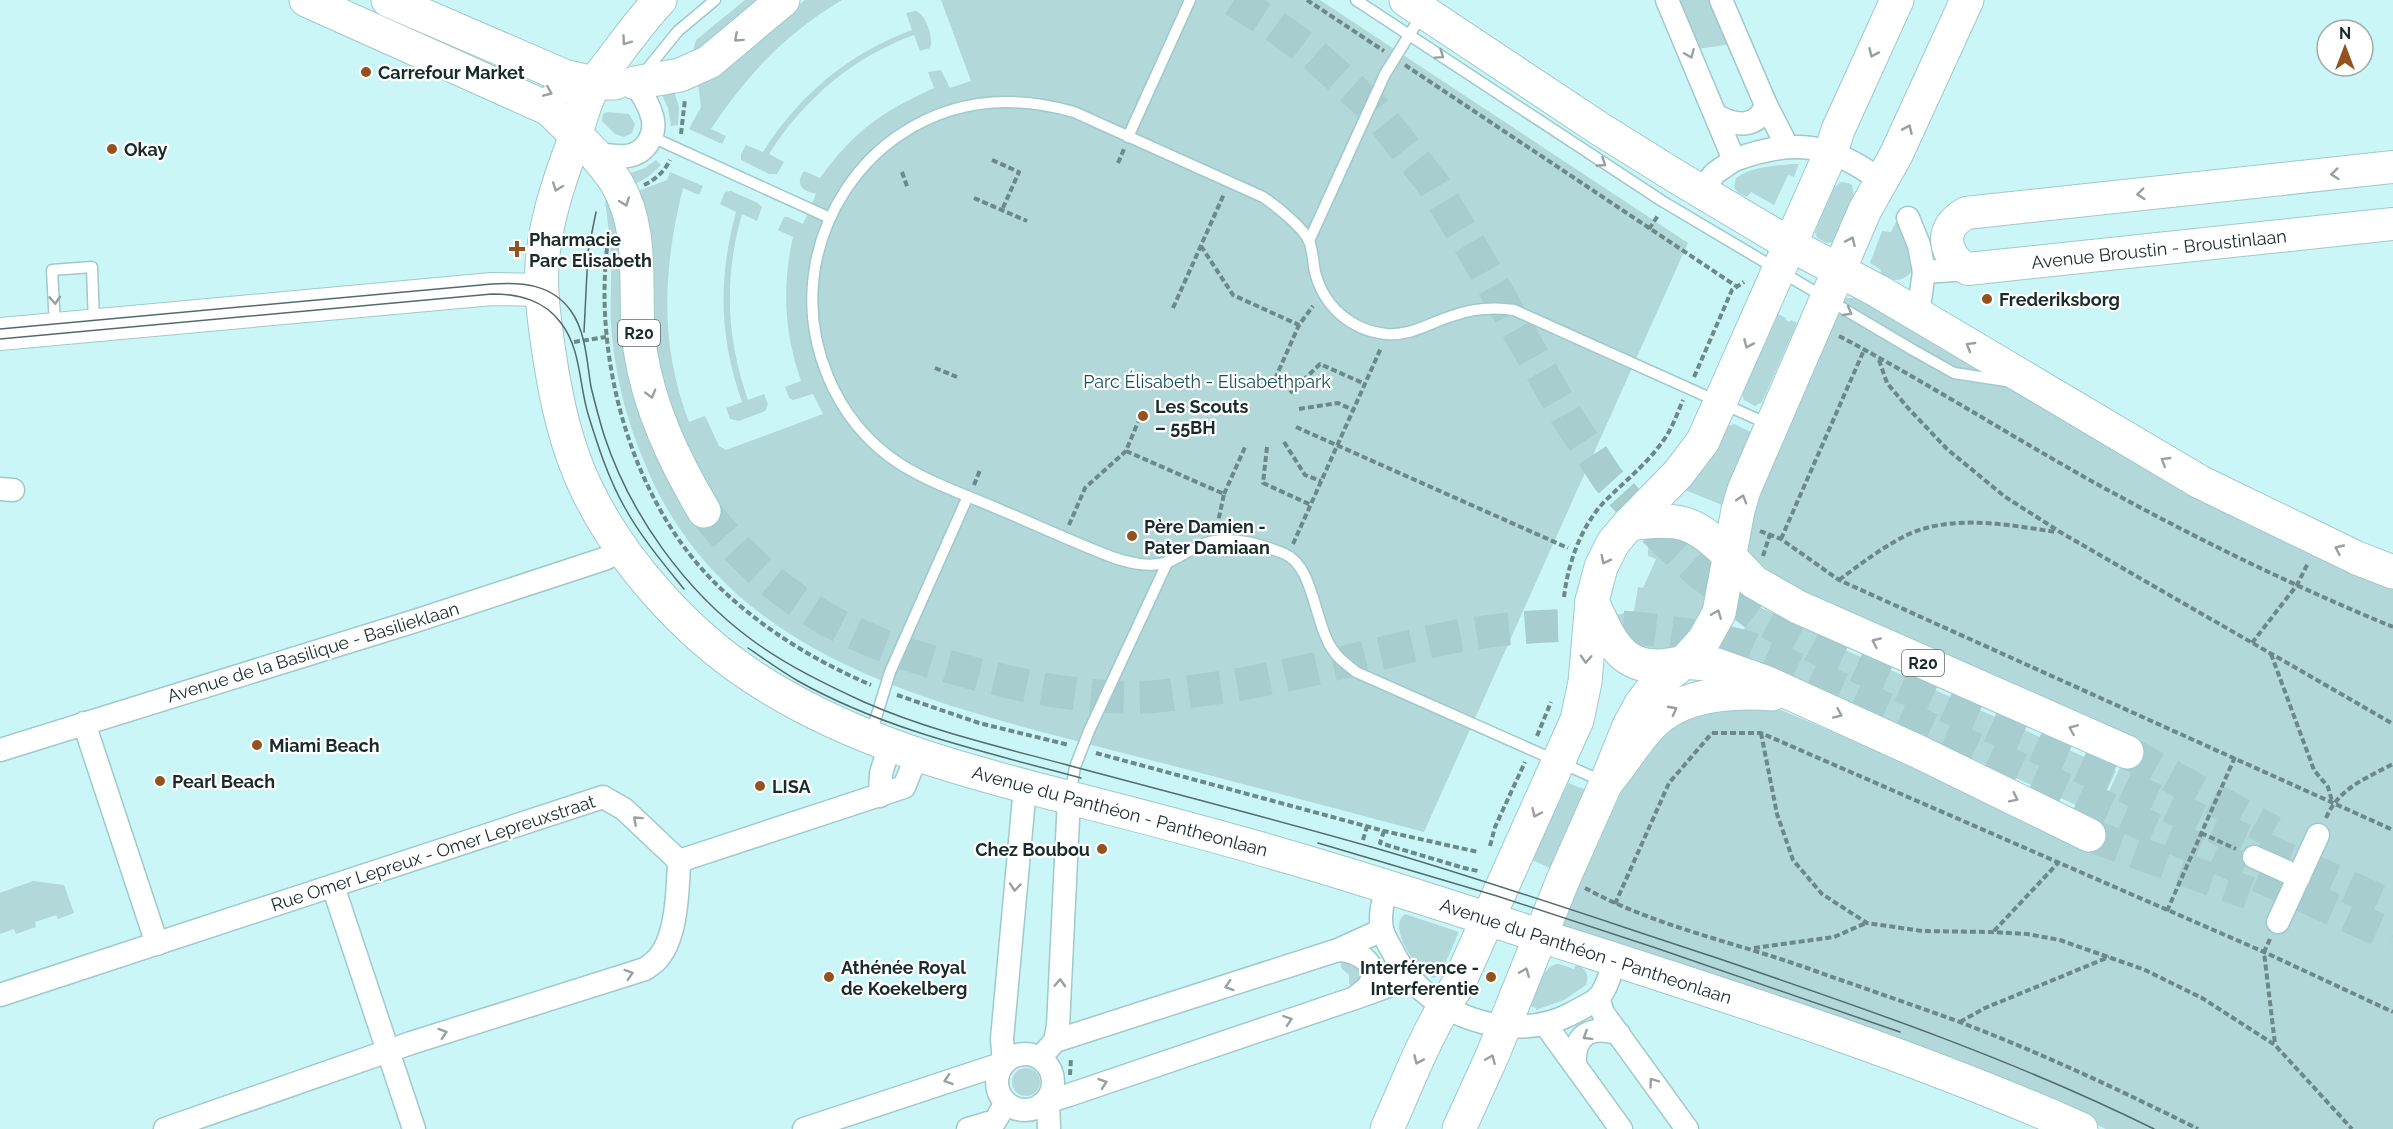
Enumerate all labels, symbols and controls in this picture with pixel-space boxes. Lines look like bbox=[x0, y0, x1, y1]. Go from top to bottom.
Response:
north arrow bbox=[2315, 18, 2375, 78]
text: N bbox=[2339, 24, 2351, 43]
one-way arrow bbox=[735, 31, 745, 42]
one-way arrow bbox=[622, 34, 633, 45]
one-way arrow bbox=[1683, 47, 1695, 58]
one-way arrow bbox=[1868, 47, 1880, 58]
one-way arrow bbox=[1433, 48, 1444, 59]
place label: Carrefour Market bbox=[378, 62, 525, 83]
marker: Carrefour Market bbox=[359, 65, 373, 79]
one-way arrow bbox=[542, 84, 553, 96]
one-way arrow bbox=[1900, 125, 1912, 136]
place label: Okay bbox=[124, 139, 168, 160]
marker: Okay bbox=[105, 142, 119, 156]
one-way arrow bbox=[1596, 156, 1606, 168]
one-way arrow bbox=[2330, 167, 2339, 179]
one-way arrow bbox=[551, 181, 564, 192]
one-way arrow bbox=[2136, 187, 2145, 200]
one-way arrow bbox=[618, 196, 630, 207]
street label: Avenue Broustin - Broustinlaan bbox=[2030, 225, 2288, 273]
place label: Pharmacie Parc Elisabeth bbox=[529, 229, 652, 271]
one-way arrow bbox=[1844, 237, 1856, 248]
marker: Pharmacie Parc Elisabeth bbox=[510, 242, 524, 256]
place label: Frederiksborg bbox=[1999, 289, 2120, 310]
marker: Frederiksborg bbox=[1980, 292, 1994, 306]
one-way arrow bbox=[48, 295, 61, 304]
one-way arrow bbox=[1842, 304, 1852, 316]
road number: R20 bbox=[618, 320, 660, 346]
one-way arrow bbox=[1743, 338, 1755, 349]
one-way arrow bbox=[1966, 342, 1976, 353]
park label: Parc Élisabeth - Elisabethpark bbox=[1083, 370, 1331, 392]
one-way arrow bbox=[644, 388, 656, 399]
place label: Les Scouts – 55BH bbox=[1155, 396, 1248, 438]
marker: Les Scouts – 55BH bbox=[1136, 409, 1150, 423]
one-way arrow bbox=[2161, 457, 2172, 469]
one-way arrow bbox=[1734, 494, 1747, 505]
place label: Père Damien - Pater Damiaan bbox=[1144, 516, 1270, 558]
marker: Père Damien - Pater Damiaan bbox=[1125, 529, 1139, 543]
one-way arrow bbox=[2335, 545, 2346, 557]
one-way arrow bbox=[1600, 554, 1612, 565]
street label: Avenue de la Basilique - Basilieklaan bbox=[165, 597, 461, 707]
one-way arrow bbox=[1710, 610, 1722, 621]
one-way arrow bbox=[1871, 637, 1882, 649]
road number: R20 bbox=[1902, 650, 1944, 676]
one-way arrow bbox=[1580, 655, 1593, 664]
one-way arrow bbox=[1667, 705, 1678, 717]
one-way arrow bbox=[1831, 707, 1842, 719]
one-way arrow bbox=[2069, 724, 2080, 736]
place label: Miami Beach bbox=[269, 735, 380, 756]
marker: Miami Beach bbox=[250, 738, 264, 752]
street label: Avenue du Panthéon - Pantheonlaan bbox=[970, 761, 1270, 861]
place label: Pearl Beach bbox=[172, 771, 275, 792]
marker: Pearl Beach bbox=[153, 774, 167, 788]
place label: LISA bbox=[772, 776, 811, 797]
marker: LISA bbox=[753, 779, 767, 793]
street label: Rue Omer Lepreux - Omer Lepreuxstraat bbox=[268, 791, 598, 915]
one-way arrow bbox=[2007, 791, 2018, 803]
one-way arrow bbox=[1532, 806, 1544, 817]
one-way arrow bbox=[633, 816, 644, 827]
place label: Chez Boubou bbox=[975, 839, 1090, 860]
marker: Chez Boubou bbox=[1095, 842, 1109, 856]
one-way arrow bbox=[1009, 882, 1022, 891]
street label: Avenue du Panthéon - Pantheonlaan bbox=[1438, 894, 1734, 1008]
place label: Athénée Royal de Koekelberg bbox=[841, 957, 967, 999]
place label: Interférence - Interferentie bbox=[1360, 957, 1479, 999]
one-way arrow bbox=[1518, 967, 1531, 978]
one-way arrow bbox=[623, 969, 634, 981]
marker: Athénée Royal de Koekelberg bbox=[822, 970, 836, 984]
marker: Interférence - Interferentie bbox=[1484, 970, 1498, 984]
one-way arrow bbox=[1054, 979, 1067, 988]
one-way arrow bbox=[1224, 979, 1235, 991]
one-way arrow bbox=[1282, 1015, 1293, 1028]
one-way arrow bbox=[437, 1028, 448, 1040]
one-way arrow bbox=[1582, 1028, 1593, 1039]
one-way arrow bbox=[1414, 1053, 1426, 1064]
one-way arrow bbox=[1484, 1054, 1496, 1065]
one-way arrow bbox=[943, 1073, 954, 1085]
one-way arrow bbox=[1649, 1077, 1660, 1088]
one-way arrow bbox=[1098, 1078, 1108, 1091]

